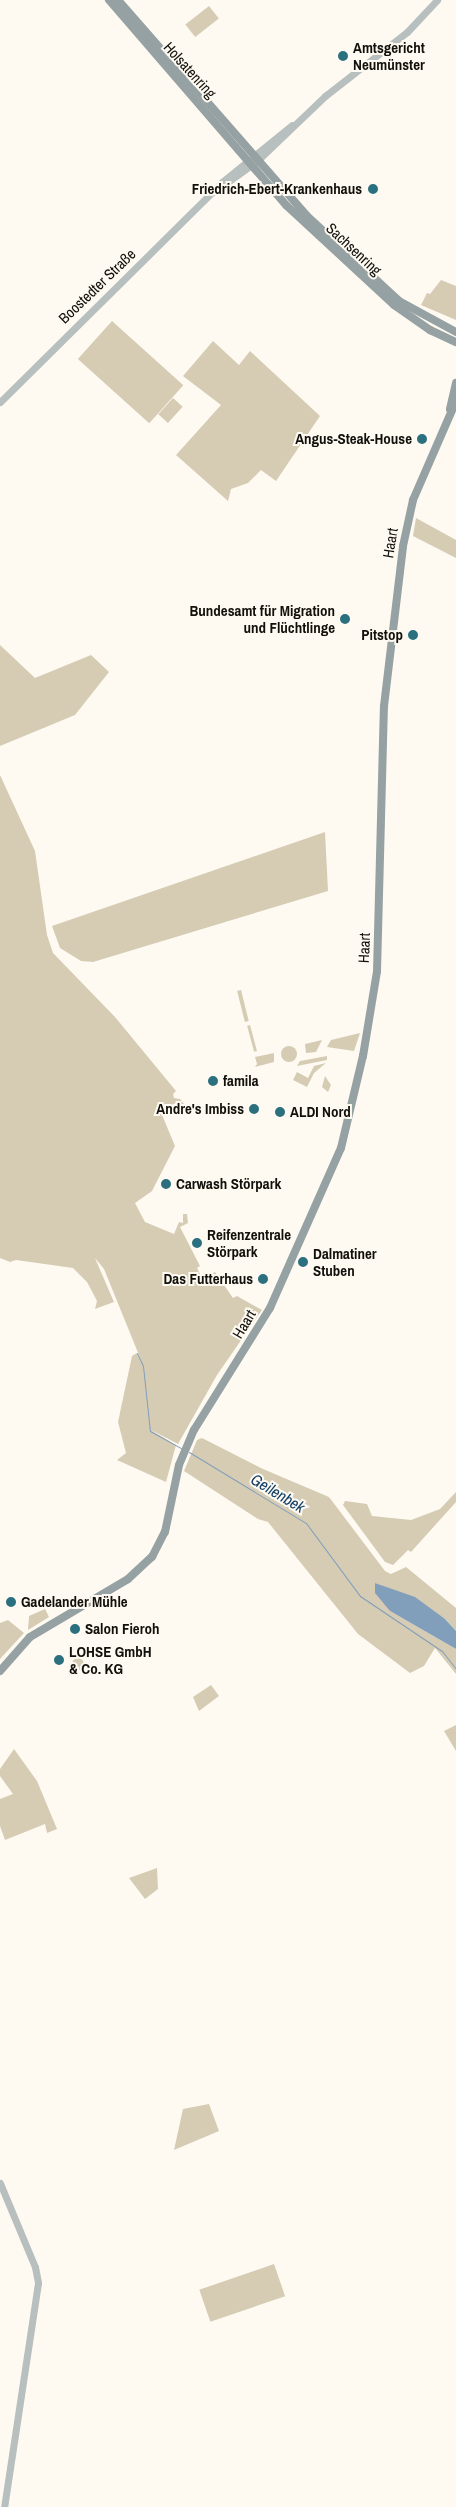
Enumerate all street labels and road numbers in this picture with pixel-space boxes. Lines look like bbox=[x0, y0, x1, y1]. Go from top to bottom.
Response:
street label: Holsatenring bbox=[160, 38, 220, 102]
street label: Sachsenring bbox=[323, 219, 385, 279]
street label: Boostedter Straße bbox=[55, 245, 139, 327]
street label: Haart bbox=[379, 527, 401, 559]
street label: Haart bbox=[354, 933, 374, 963]
street label: Haart bbox=[229, 1306, 259, 1342]

